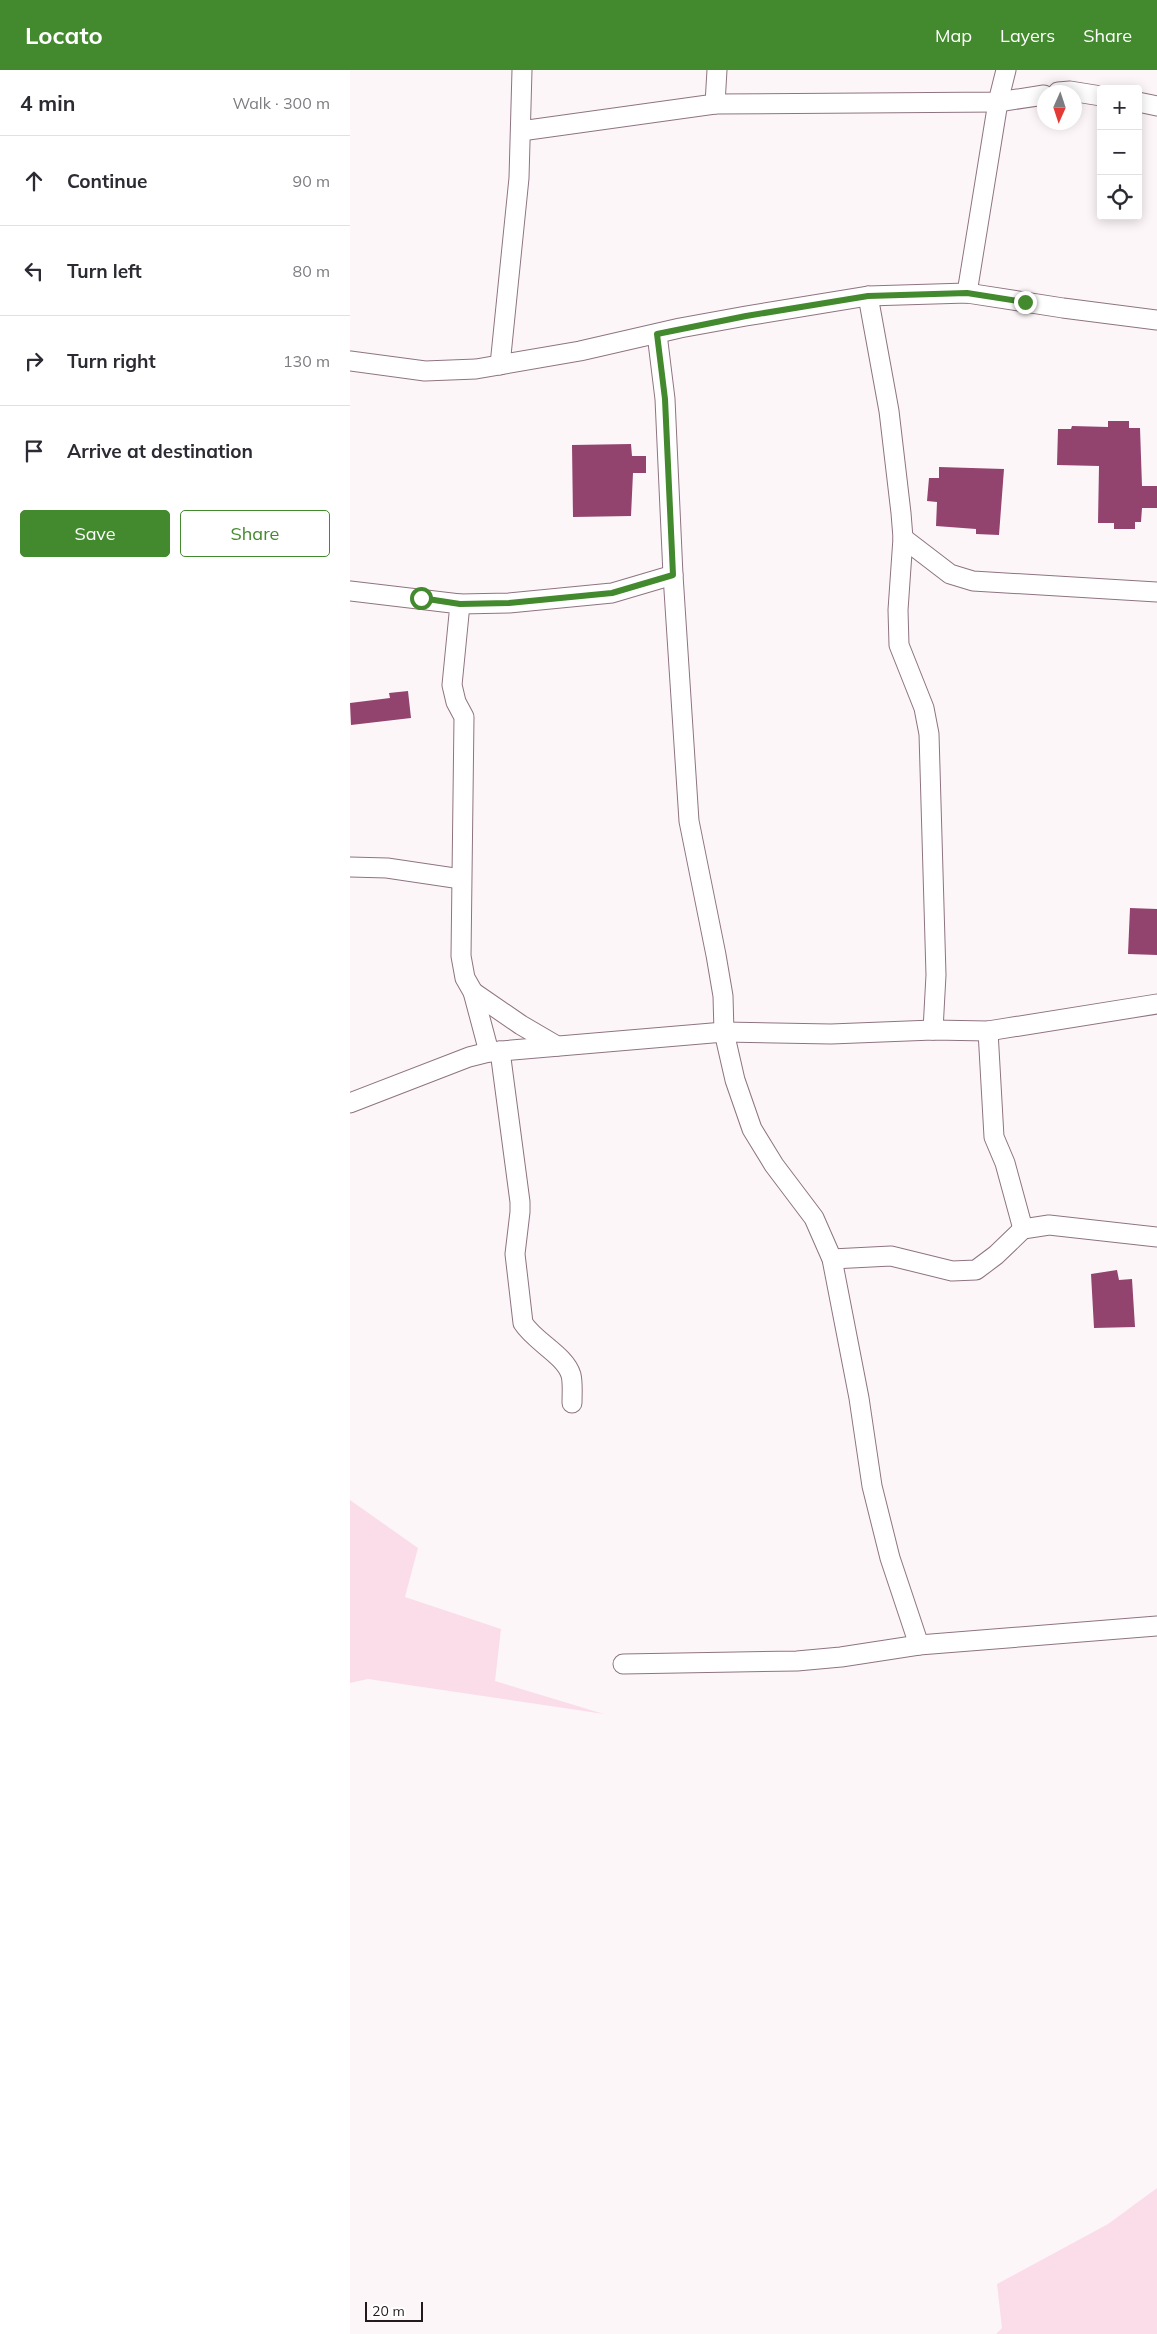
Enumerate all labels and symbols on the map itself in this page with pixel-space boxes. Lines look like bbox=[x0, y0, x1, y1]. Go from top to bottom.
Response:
north arrow bbox=[1037, 85, 1082, 130]
route end bbox=[1014, 291, 1037, 314]
route start bbox=[410, 587, 433, 610]
scale bar bbox=[365, 2299, 422, 2322]

